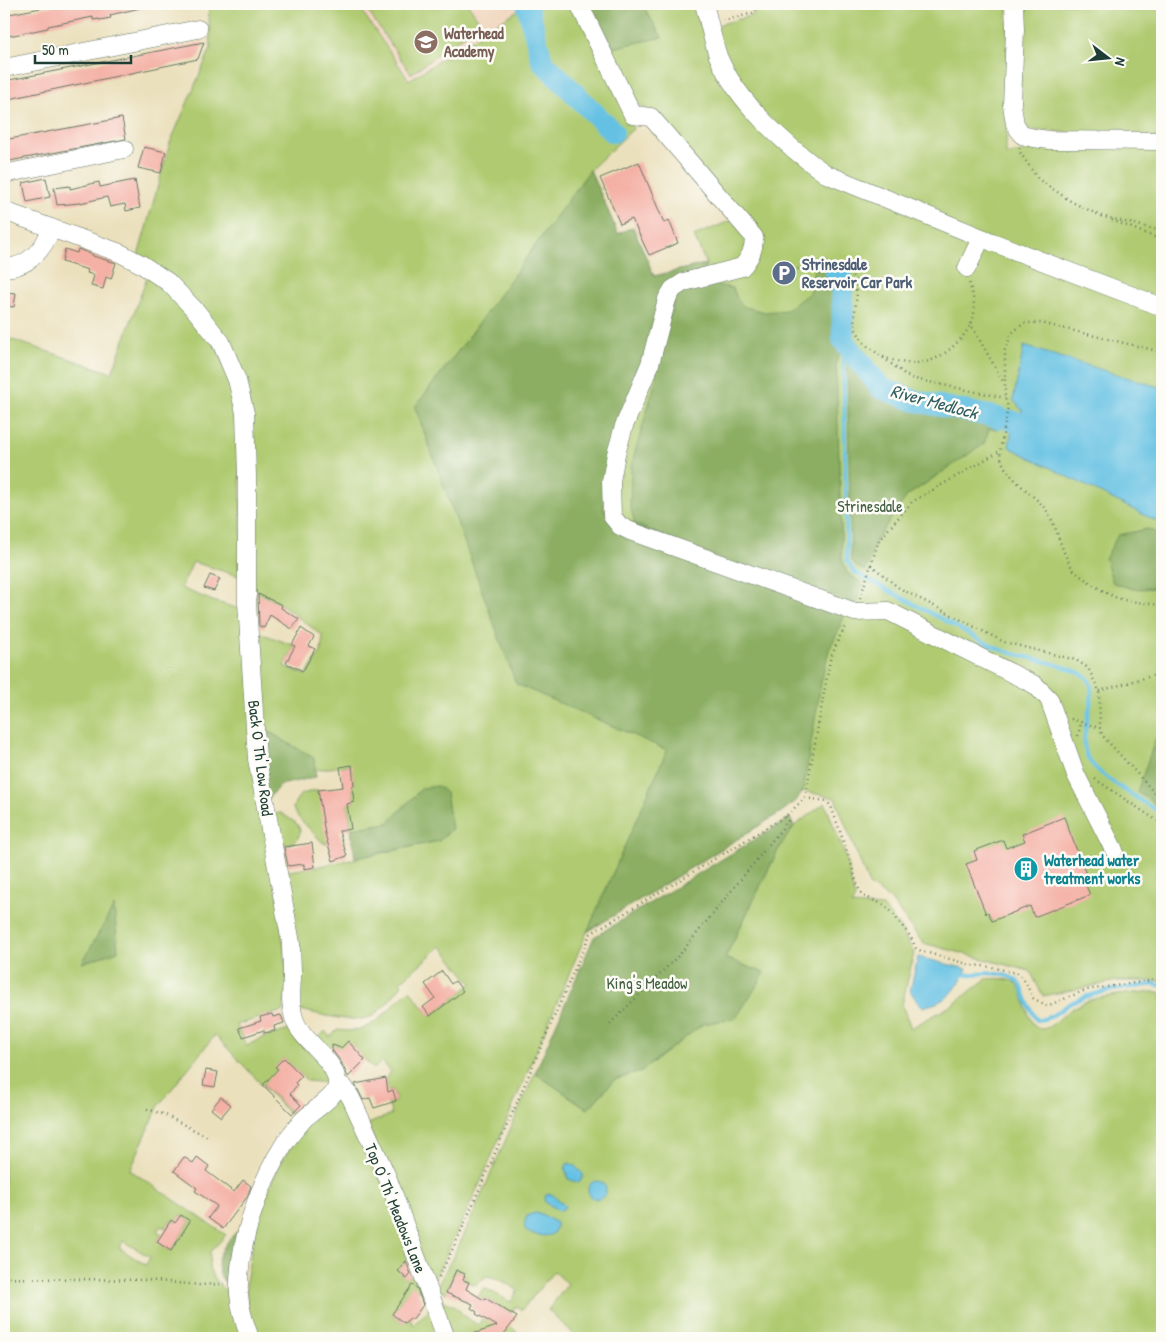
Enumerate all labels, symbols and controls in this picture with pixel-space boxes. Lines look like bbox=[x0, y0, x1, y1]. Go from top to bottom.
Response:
place label: Waterhead Academy bbox=[444, 22, 505, 63]
school or university icon: Waterhead Academy bbox=[413, 29, 439, 55]
scale bar bbox=[35, 32, 131, 64]
north arrow bbox=[1084, 32, 1134, 82]
text: 50 m bbox=[42, 39, 69, 60]
text: N bbox=[1111, 56, 1131, 68]
place label: Strinesdale Reservoir Car Park bbox=[802, 253, 913, 293]
parking icon: Strinesdale Reservoir Car Park bbox=[771, 260, 797, 286]
water label: River Medlock bbox=[888, 378, 982, 426]
park label: Strinesdale bbox=[837, 495, 903, 517]
street label: Back O' Th' Low Road bbox=[243, 699, 279, 817]
place label: Waterhead water treatment works bbox=[1043, 849, 1141, 889]
building icon: Waterhead water treatment works bbox=[1013, 856, 1039, 882]
park label: King's Meadow bbox=[606, 972, 688, 994]
street label: Top O' Th' Meadows Lane bbox=[360, 1140, 432, 1277]

